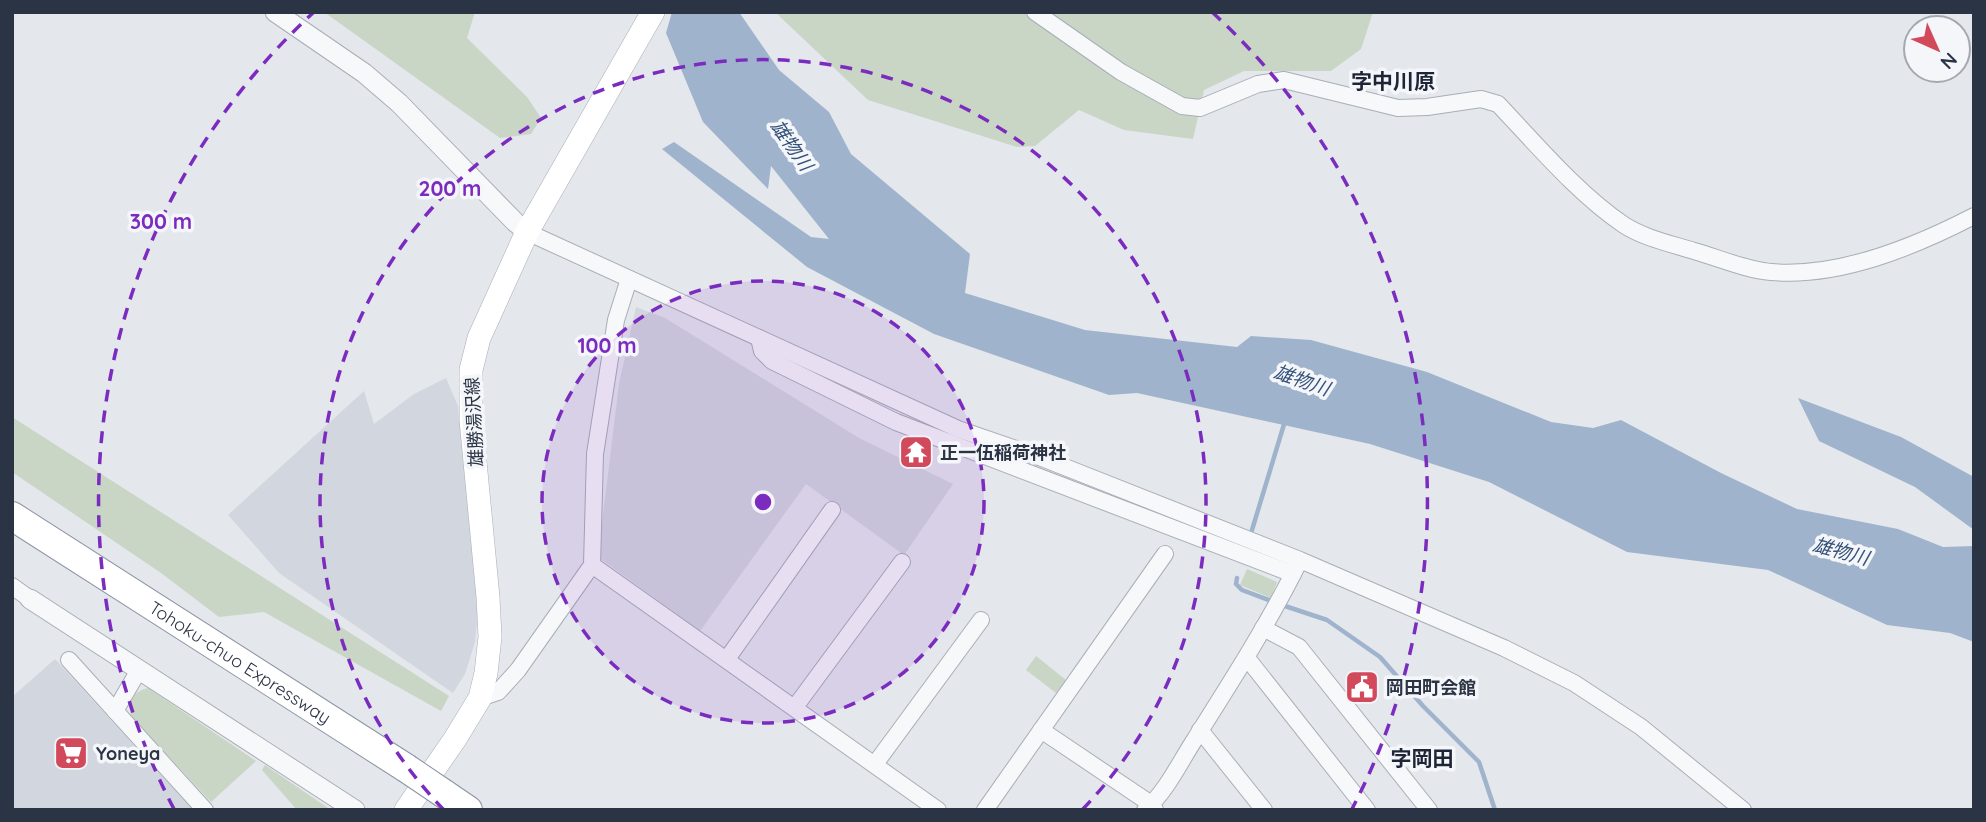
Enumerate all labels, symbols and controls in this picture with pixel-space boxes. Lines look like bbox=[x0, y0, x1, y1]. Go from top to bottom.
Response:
north arrow bbox=[1902, 14, 1972, 84]
text: N bbox=[1936, 48, 1962, 74]
district label: 字中川原 bbox=[1351, 68, 1435, 94]
water label: 雄物川 bbox=[766, 115, 819, 177]
text: 200 m bbox=[419, 175, 481, 201]
text: 300 m bbox=[130, 208, 192, 234]
text: 100 m bbox=[577, 332, 637, 358]
water label: 雄物川 bbox=[1271, 359, 1335, 401]
street label: 雄勝湯沢線 bbox=[460, 376, 488, 468]
temple icon: 正一伍稲荷神社 bbox=[897, 433, 935, 471]
place label: 正一伍稲荷神社 bbox=[940, 441, 1066, 464]
centre of rings bbox=[751, 490, 775, 514]
water label: 雄物川 bbox=[1810, 532, 1874, 570]
street label: Tohoku-chuo Expressway bbox=[145, 595, 336, 729]
public building icon: 岡田町会館 bbox=[1343, 668, 1381, 706]
place label: 岡田町会館 bbox=[1386, 676, 1476, 699]
supermarket icon: Yoneya bbox=[52, 734, 90, 772]
place label: Yoneya bbox=[96, 742, 160, 765]
district label: 字岡田 bbox=[1391, 745, 1454, 771]

